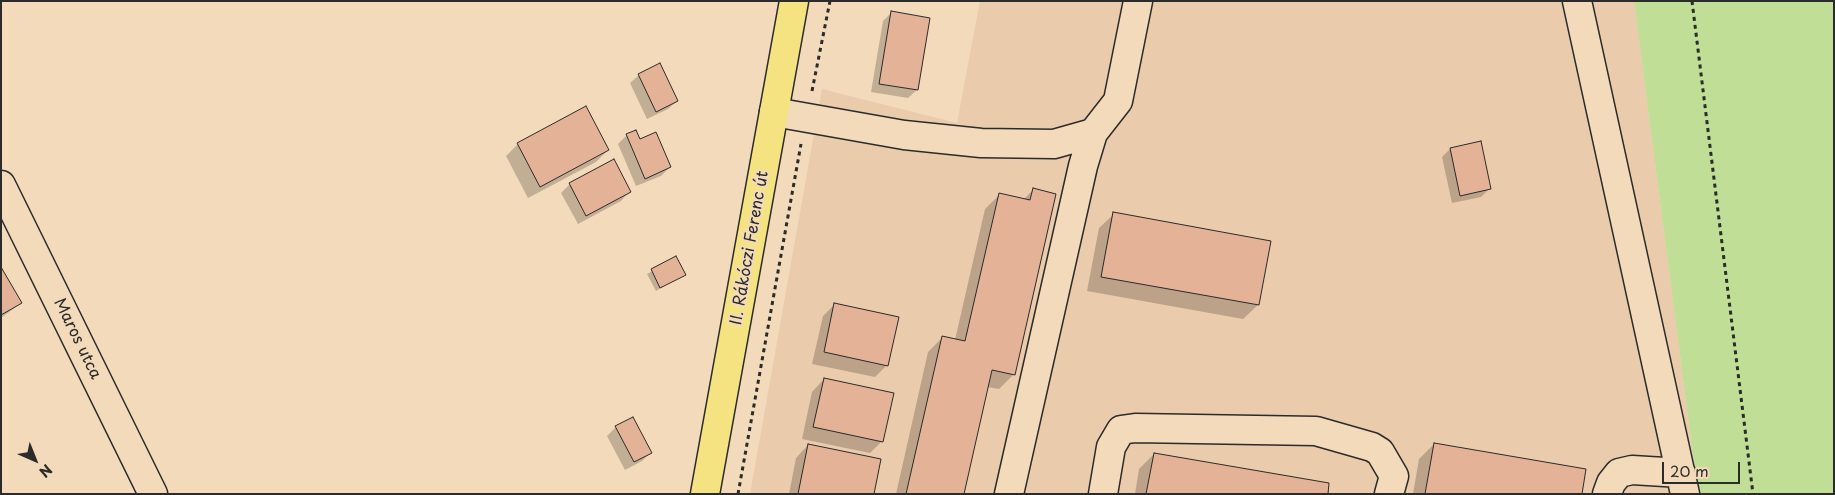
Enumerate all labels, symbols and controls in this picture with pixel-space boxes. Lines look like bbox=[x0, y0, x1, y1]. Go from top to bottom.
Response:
street label: II. Rákóczi Ferenc út bbox=[727, 169, 773, 327]
street label: Maros utca bbox=[49, 295, 105, 383]
north arrow bbox=[10, 435, 60, 485]
scale bar bbox=[1665, 452, 1742, 484]
text: 20 m bbox=[1670, 459, 1709, 482]
text: N bbox=[34, 460, 57, 483]

